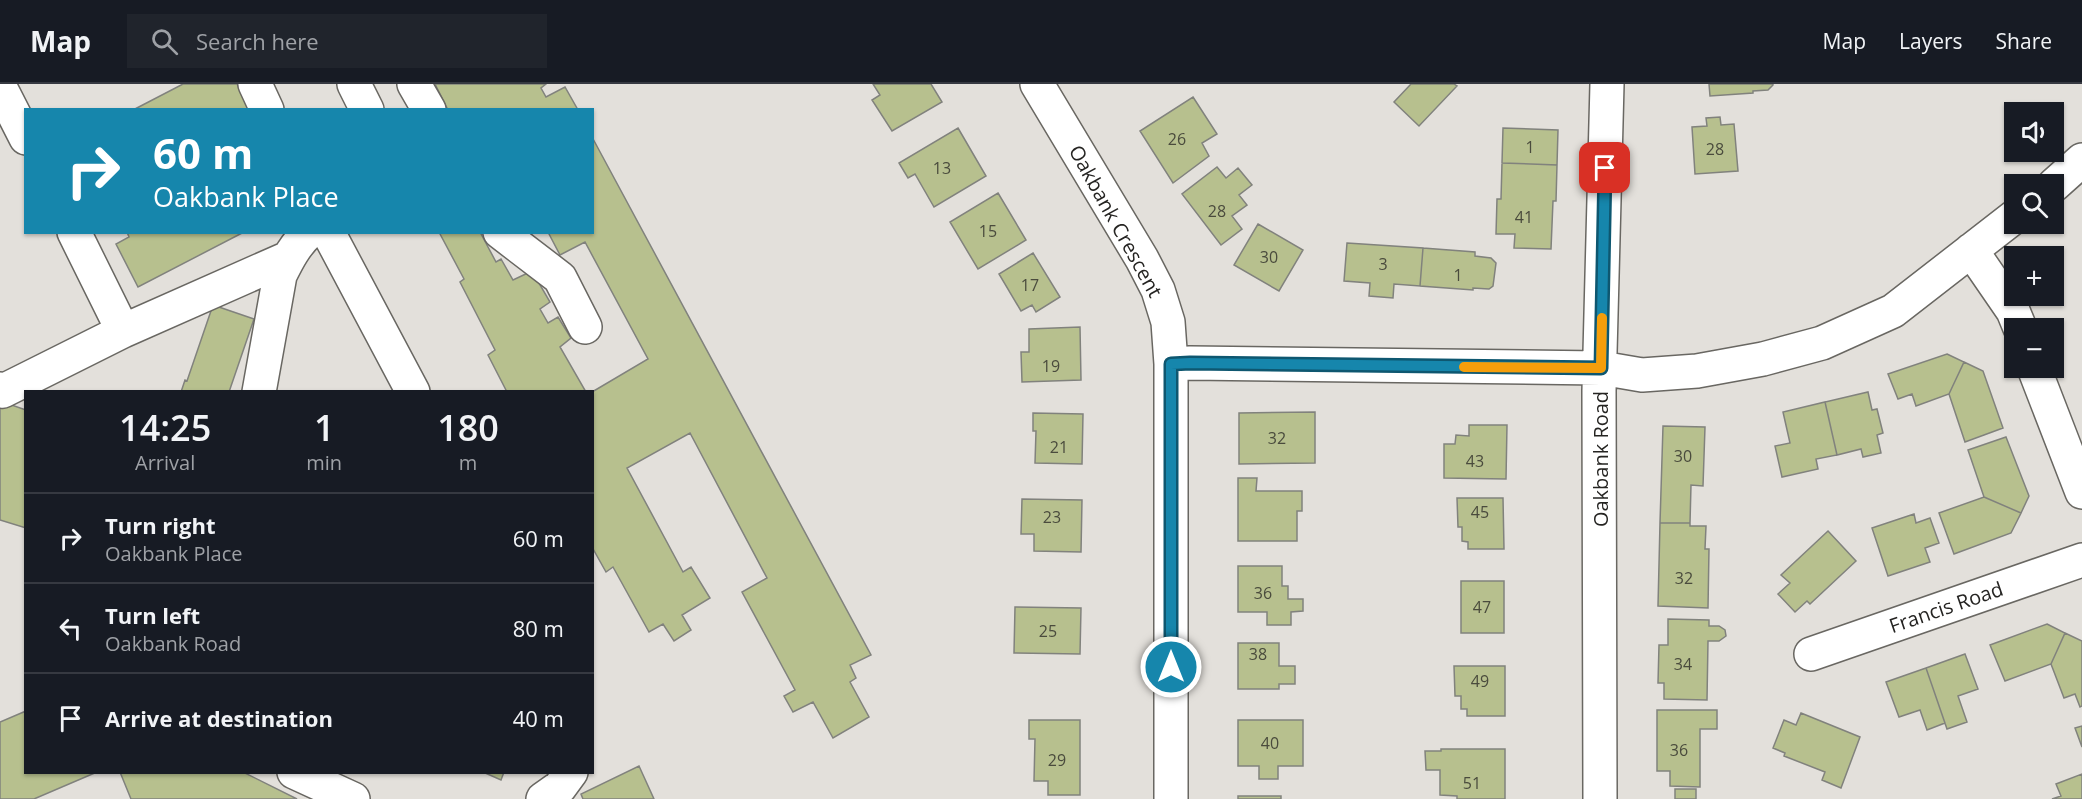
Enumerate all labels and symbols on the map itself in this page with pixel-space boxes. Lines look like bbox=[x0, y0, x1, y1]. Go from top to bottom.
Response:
house number: 26 bbox=[1168, 128, 1186, 150]
house number: 1 bbox=[1525, 136, 1535, 158]
house number: 28 bbox=[1706, 138, 1724, 160]
street label: Oakbank Crescent bbox=[1063, 140, 1169, 302]
pin bbox=[1579, 142, 1630, 193]
house number: 13 bbox=[933, 157, 951, 179]
house number: 28 bbox=[1208, 200, 1226, 222]
house number: 41 bbox=[1515, 206, 1533, 228]
house number: 15 bbox=[979, 220, 997, 242]
house number: 30 bbox=[1260, 246, 1278, 268]
house number: 3 bbox=[1378, 253, 1388, 275]
house number: 1 bbox=[1453, 264, 1463, 286]
house number: 17 bbox=[1021, 274, 1039, 296]
house number: 19 bbox=[1042, 355, 1060, 377]
street label: Oakbank Road bbox=[1587, 391, 1614, 527]
house number: 32 bbox=[1268, 427, 1286, 449]
house number: 21 bbox=[1050, 436, 1068, 458]
house number: 30 bbox=[1674, 445, 1692, 467]
house number: 43 bbox=[1466, 450, 1484, 472]
house number: 45 bbox=[1471, 501, 1489, 523]
house number: 23 bbox=[1043, 506, 1061, 528]
house number: 32 bbox=[1675, 567, 1693, 589]
street label: Francis Road bbox=[1885, 575, 2007, 639]
house number: 36 bbox=[1254, 582, 1272, 604]
house number: 47 bbox=[1473, 596, 1491, 618]
house number: 25 bbox=[1039, 620, 1057, 642]
position arrow bbox=[1139, 635, 1203, 699]
house number: 38 bbox=[1249, 643, 1267, 665]
house number: 34 bbox=[1674, 653, 1692, 675]
house number: 49 bbox=[1471, 670, 1489, 692]
house number: 40 bbox=[1261, 732, 1279, 754]
house number: 36 bbox=[1670, 739, 1688, 761]
house number: 29 bbox=[1048, 749, 1066, 771]
house number: 51 bbox=[1463, 772, 1481, 794]

